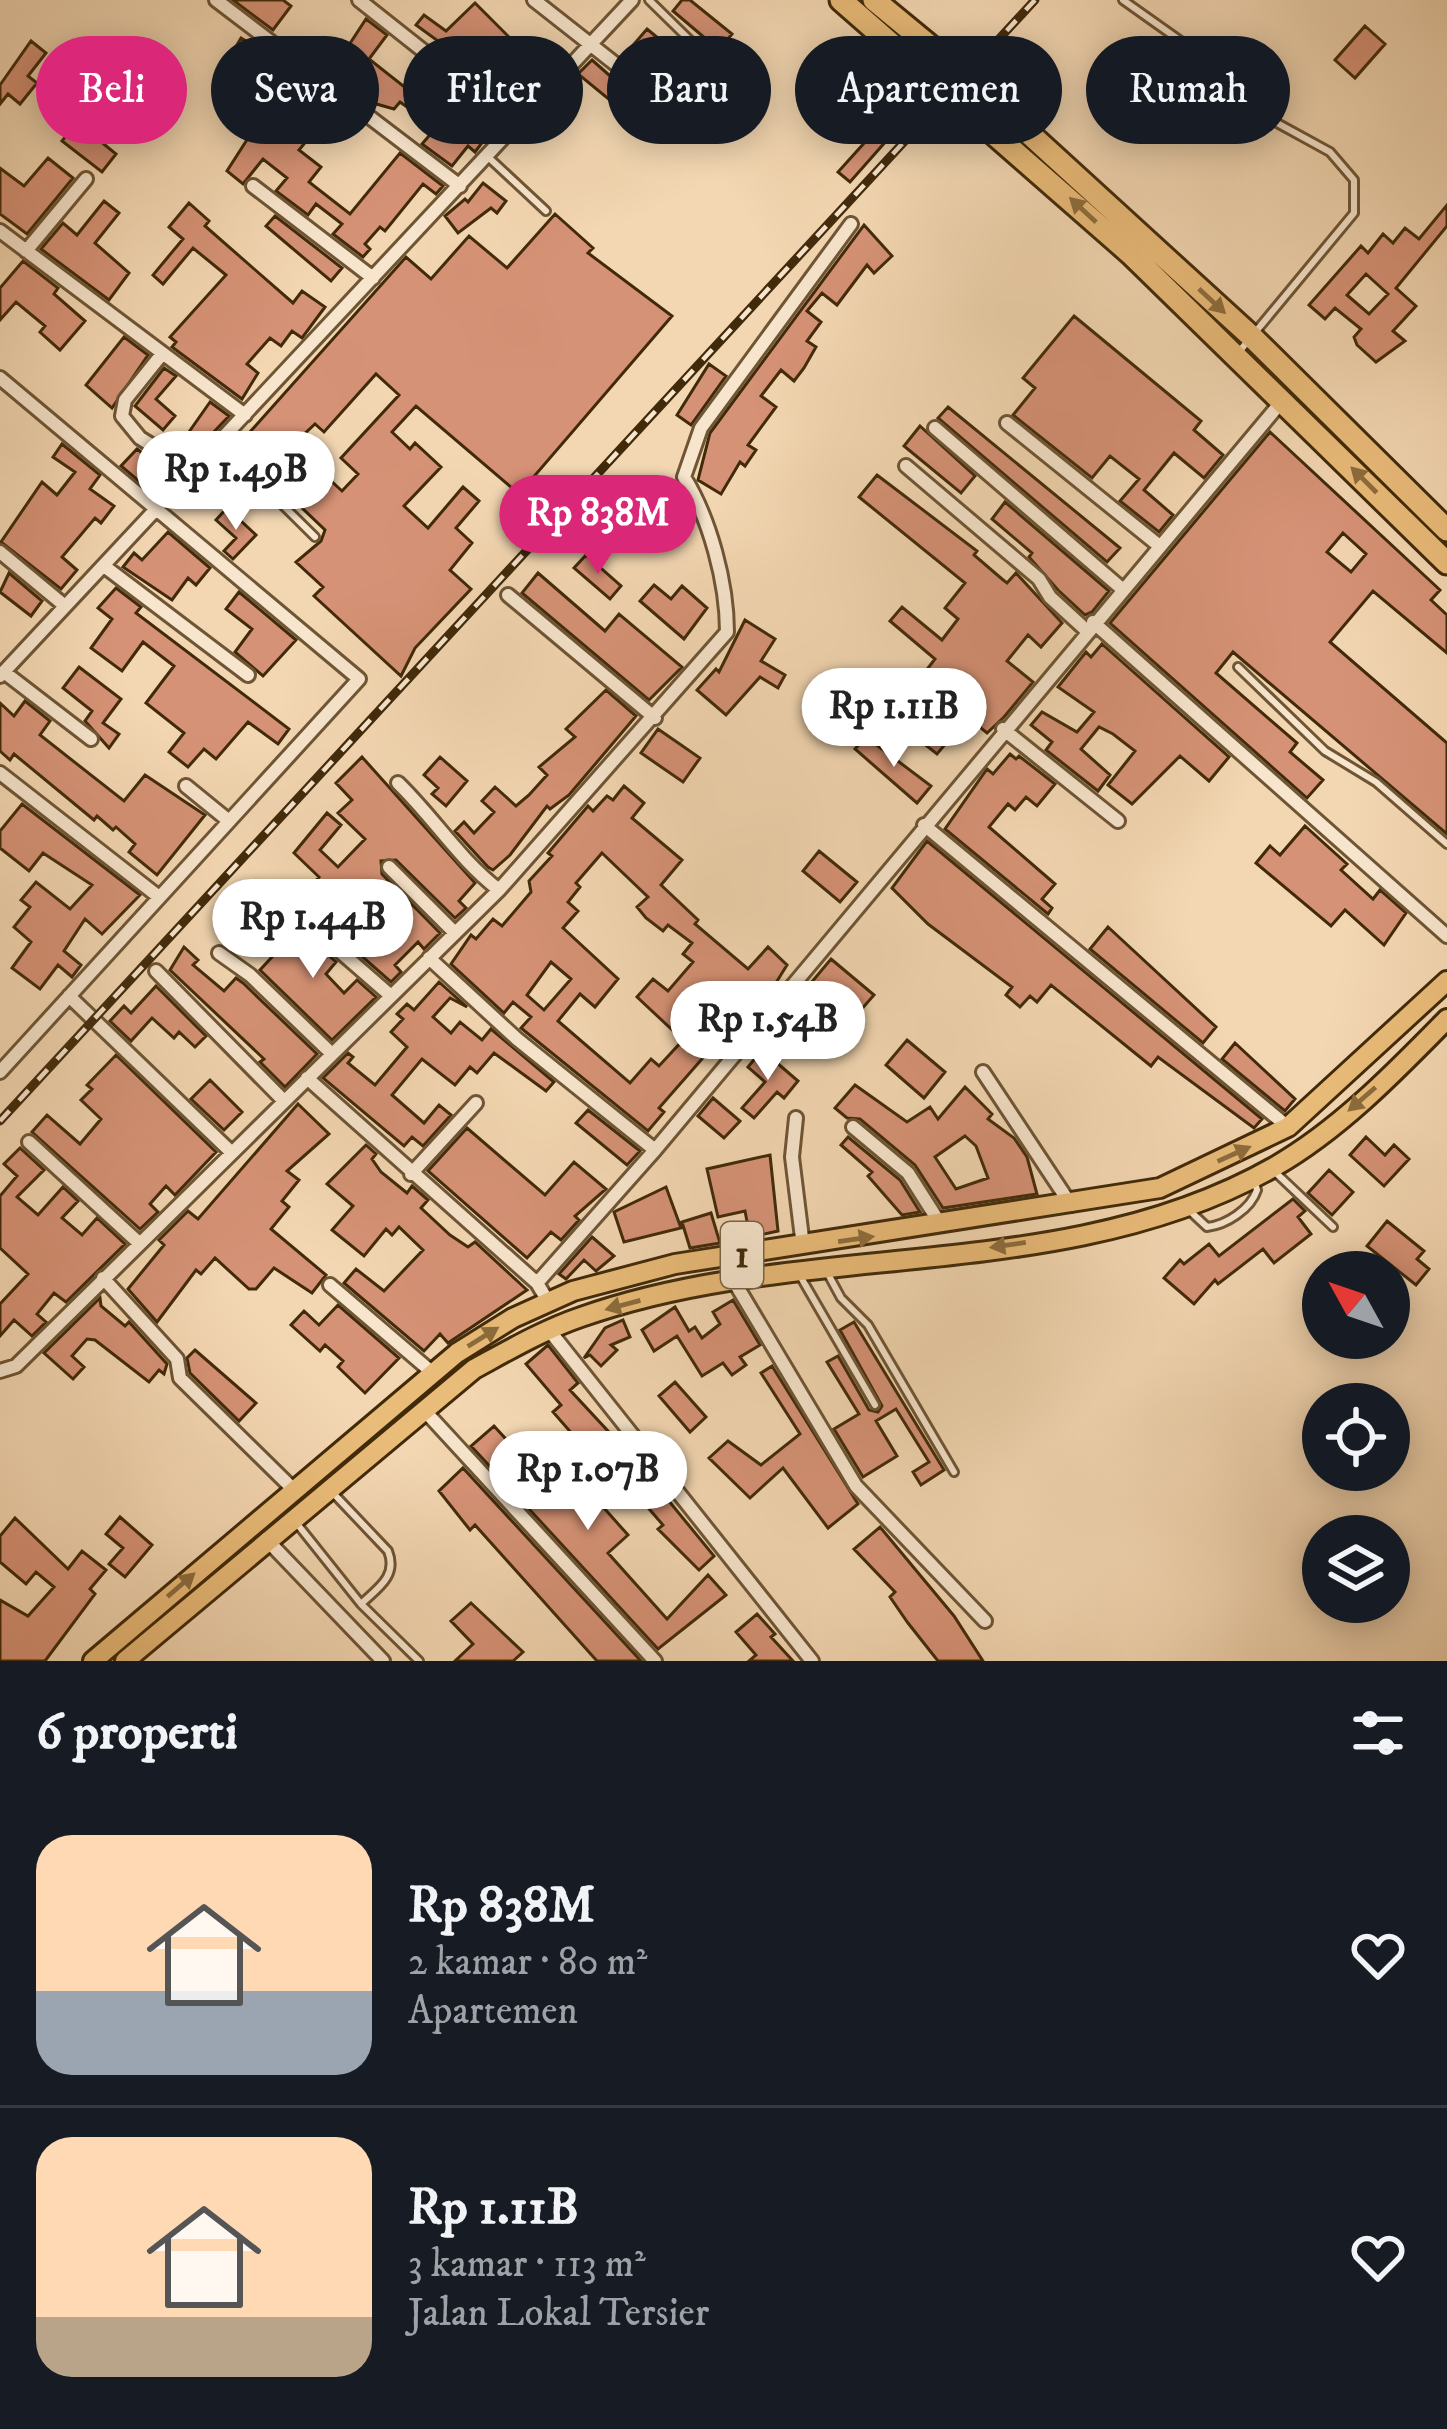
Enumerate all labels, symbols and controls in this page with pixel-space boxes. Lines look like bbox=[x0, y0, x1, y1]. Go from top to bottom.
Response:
chip: Beli bbox=[36, 36, 187, 144]
chip: Sewa bbox=[211, 36, 379, 144]
chip: Filter bbox=[403, 36, 583, 144]
chip: Baru bbox=[607, 36, 771, 144]
chip: Apartemen bbox=[795, 36, 1062, 144]
chip: Rumah bbox=[1086, 36, 1290, 144]
one-way arrow bbox=[1069, 196, 1098, 224]
one-way arrow bbox=[1198, 287, 1227, 314]
pin: Rp 1.49B bbox=[112, 431, 360, 533]
text: Rp 1.49B bbox=[164, 445, 308, 494]
one-way arrow bbox=[1350, 466, 1378, 494]
pin: Rp 838M bbox=[487, 475, 709, 577]
text: Rp 838M bbox=[526, 489, 670, 538]
pin: Rp 1.11B bbox=[770, 668, 1018, 770]
text: Rp 1.11B bbox=[829, 682, 959, 731]
pin: Rp 1.44B bbox=[189, 879, 437, 981]
text: Rp 1.44B bbox=[239, 893, 387, 942]
pin: Rp 1.54B bbox=[644, 981, 892, 1083]
text: Rp 1.54B bbox=[697, 995, 839, 1044]
one-way arrow bbox=[1347, 1085, 1377, 1112]
one-way arrow bbox=[1217, 1144, 1252, 1164]
road number: 1 bbox=[721, 1222, 763, 1288]
one-way arrow bbox=[838, 1229, 875, 1248]
one-way arrow bbox=[989, 1236, 1026, 1255]
north arrow bbox=[1302, 1251, 1410, 1359]
map controls bbox=[1302, 1251, 1410, 1623]
one-way arrow bbox=[605, 1296, 642, 1315]
one-way arrow bbox=[466, 1327, 499, 1349]
button: locate bbox=[1302, 1383, 1410, 1491]
pin: Rp 1.07B bbox=[464, 1431, 712, 1533]
text: Rp 1.07B bbox=[516, 1445, 660, 1494]
button: layers bbox=[1302, 1515, 1410, 1623]
one-way arrow bbox=[166, 1572, 196, 1598]
icon: filters bbox=[1345, 1700, 1411, 1766]
text: 6 properti bbox=[36, 1701, 238, 1765]
text: Rp 838M bbox=[408, 1874, 595, 1938]
icon: home bbox=[132, 1883, 276, 2027]
icon: heart bbox=[1345, 1922, 1411, 1988]
text: 2 kamar · 80 m² bbox=[408, 1938, 648, 1987]
text: Apartemen bbox=[408, 1987, 578, 2036]
text: Rp 1.11B bbox=[408, 2176, 579, 2240]
icon: home bbox=[132, 2185, 276, 2329]
icon: heart bbox=[1345, 2224, 1411, 2290]
text: 3 kamar · 113 m² bbox=[408, 2240, 646, 2289]
text: Jalan Lokal Tersier bbox=[408, 2289, 709, 2338]

